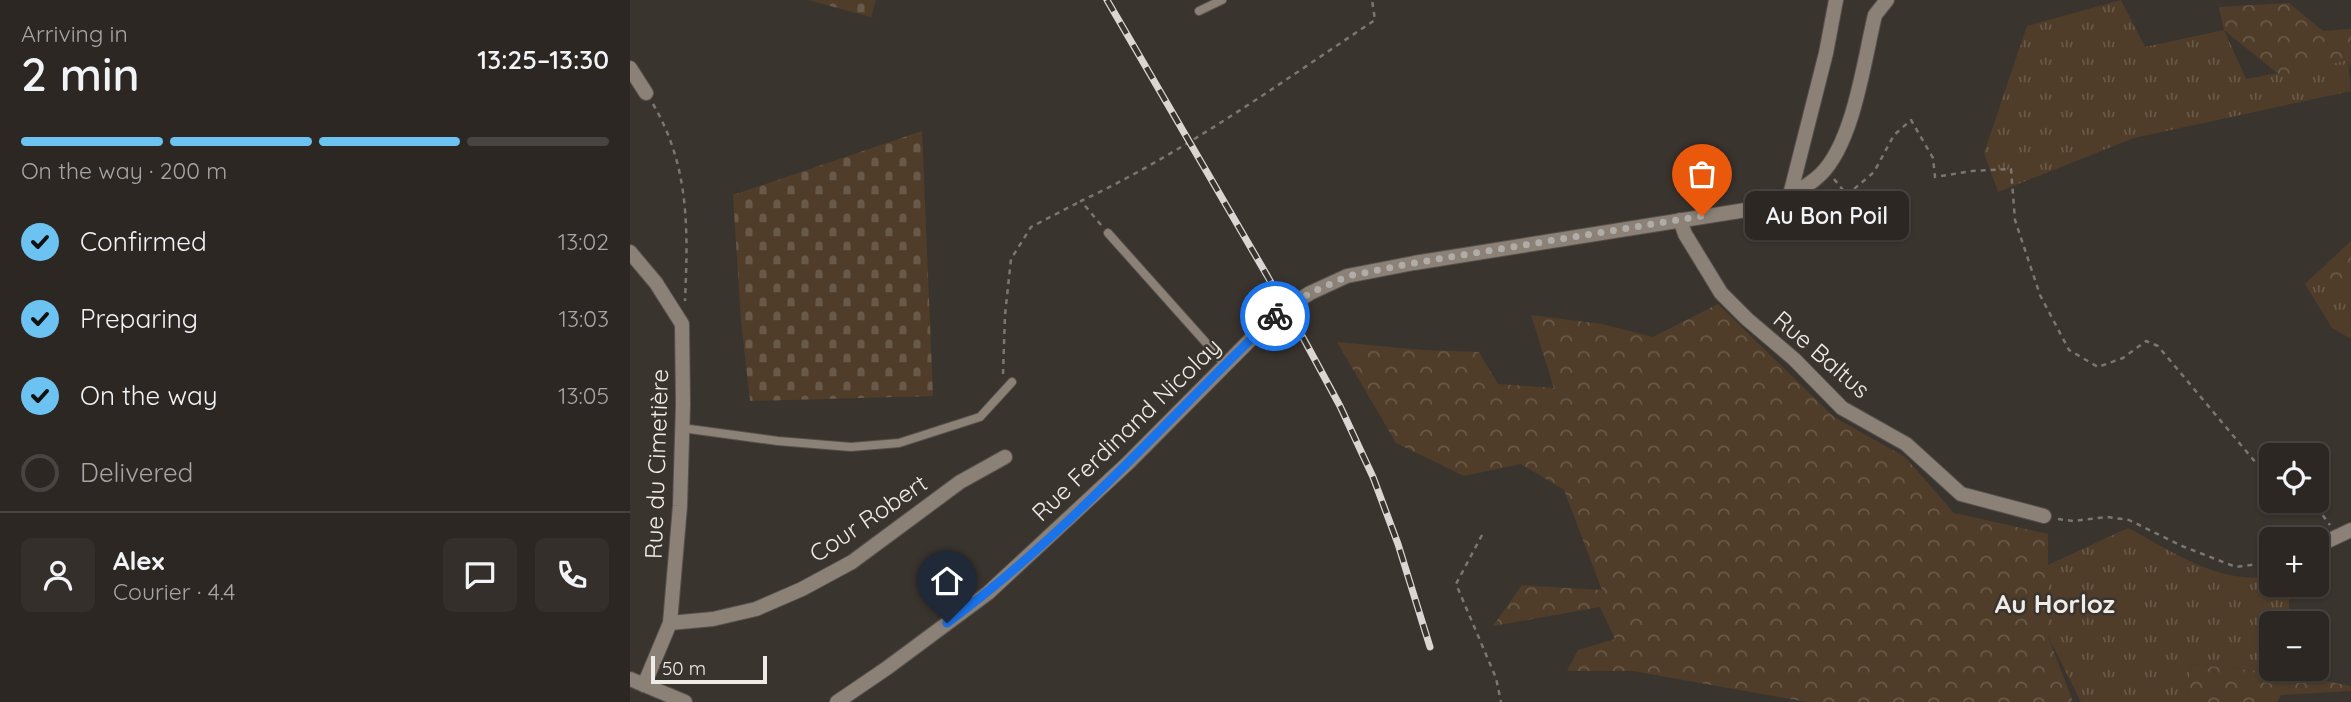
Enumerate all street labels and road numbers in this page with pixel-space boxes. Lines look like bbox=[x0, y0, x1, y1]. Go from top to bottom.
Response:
street label: Rue Baltus bbox=[1768, 304, 1876, 404]
street label: Rue Ferdinand Nicolay bbox=[1025, 331, 1227, 527]
street label: Rue du Cimetière bbox=[638, 368, 674, 560]
street label: Cour Robert bbox=[803, 468, 933, 568]

